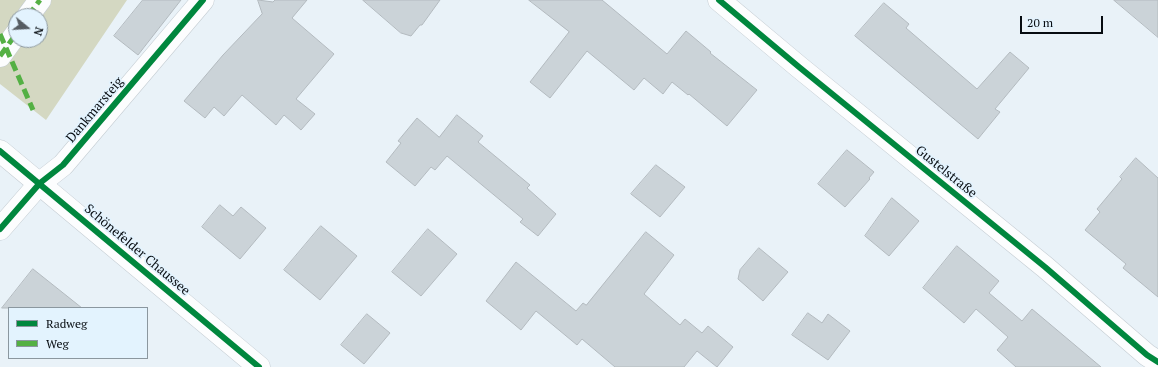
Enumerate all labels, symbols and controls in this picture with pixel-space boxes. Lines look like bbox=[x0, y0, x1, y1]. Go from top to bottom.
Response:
north arrow bbox=[8, 8, 48, 48]
scale bar bbox=[1022, 8, 1105, 34]
text: 20 m bbox=[1027, 15, 1053, 30]
text: N bbox=[31, 25, 46, 38]
street label: Dankmarsteig bbox=[63, 74, 127, 146]
street label: Gustelstraße bbox=[912, 143, 980, 201]
street label: Schönefelder Chaussee bbox=[81, 201, 193, 299]
legend bbox=[8, 307, 148, 359]
text: Radweg bbox=[46, 316, 87, 331]
text: Weg bbox=[46, 336, 69, 351]

